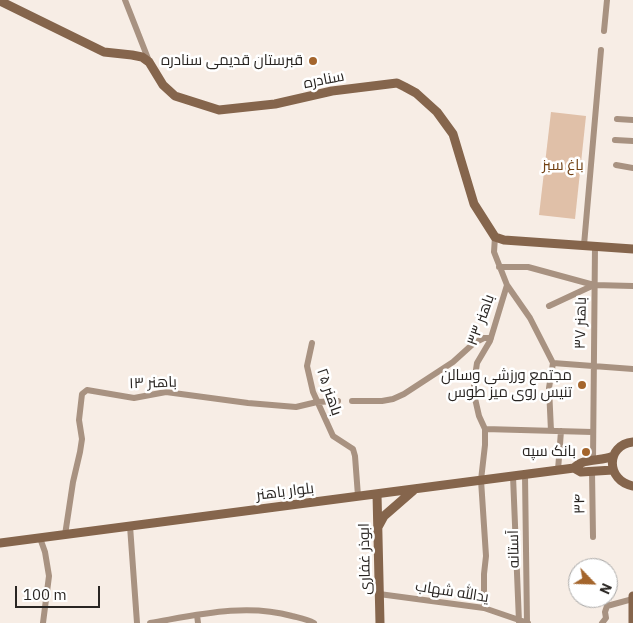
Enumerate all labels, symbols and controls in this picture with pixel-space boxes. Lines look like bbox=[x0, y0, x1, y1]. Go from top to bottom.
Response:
place label: قبرستان قدیمی سنادره bbox=[161, 52, 303, 70]
marker: قبرستان قدیمی سنادره bbox=[307, 55, 319, 67]
street label: سنادره bbox=[302, 67, 346, 93]
park label: باغ سبز bbox=[542, 157, 584, 175]
street label: باهنر ۳۳ bbox=[463, 292, 499, 348]
street label: باهنر ۳۷ bbox=[572, 297, 590, 349]
street label: باهنر ۲۵ bbox=[313, 366, 345, 418]
place label: مجتمع ورزشی وسالن تنیس روی میز طوس bbox=[441, 367, 572, 402]
street label: باهنر ۱۳ bbox=[129, 373, 177, 393]
marker: مجتمع ورزشی وسالن تنیس روی میز طوس bbox=[576, 379, 588, 391]
place label: بانک سپه bbox=[522, 443, 576, 461]
marker: بانک سپه bbox=[580, 446, 592, 458]
street label: بلوار باهنر bbox=[255, 480, 315, 504]
street label: ۳۴ bbox=[571, 494, 589, 514]
street label: ابوذر غفاری bbox=[355, 523, 375, 595]
street label: آستانه bbox=[505, 530, 523, 568]
north arrow bbox=[568, 558, 618, 608]
scale bar bbox=[18, 576, 102, 608]
street label: یدالله شهاب bbox=[414, 577, 490, 607]
text: N bbox=[596, 580, 616, 597]
text: 100 m bbox=[23, 585, 67, 604]

